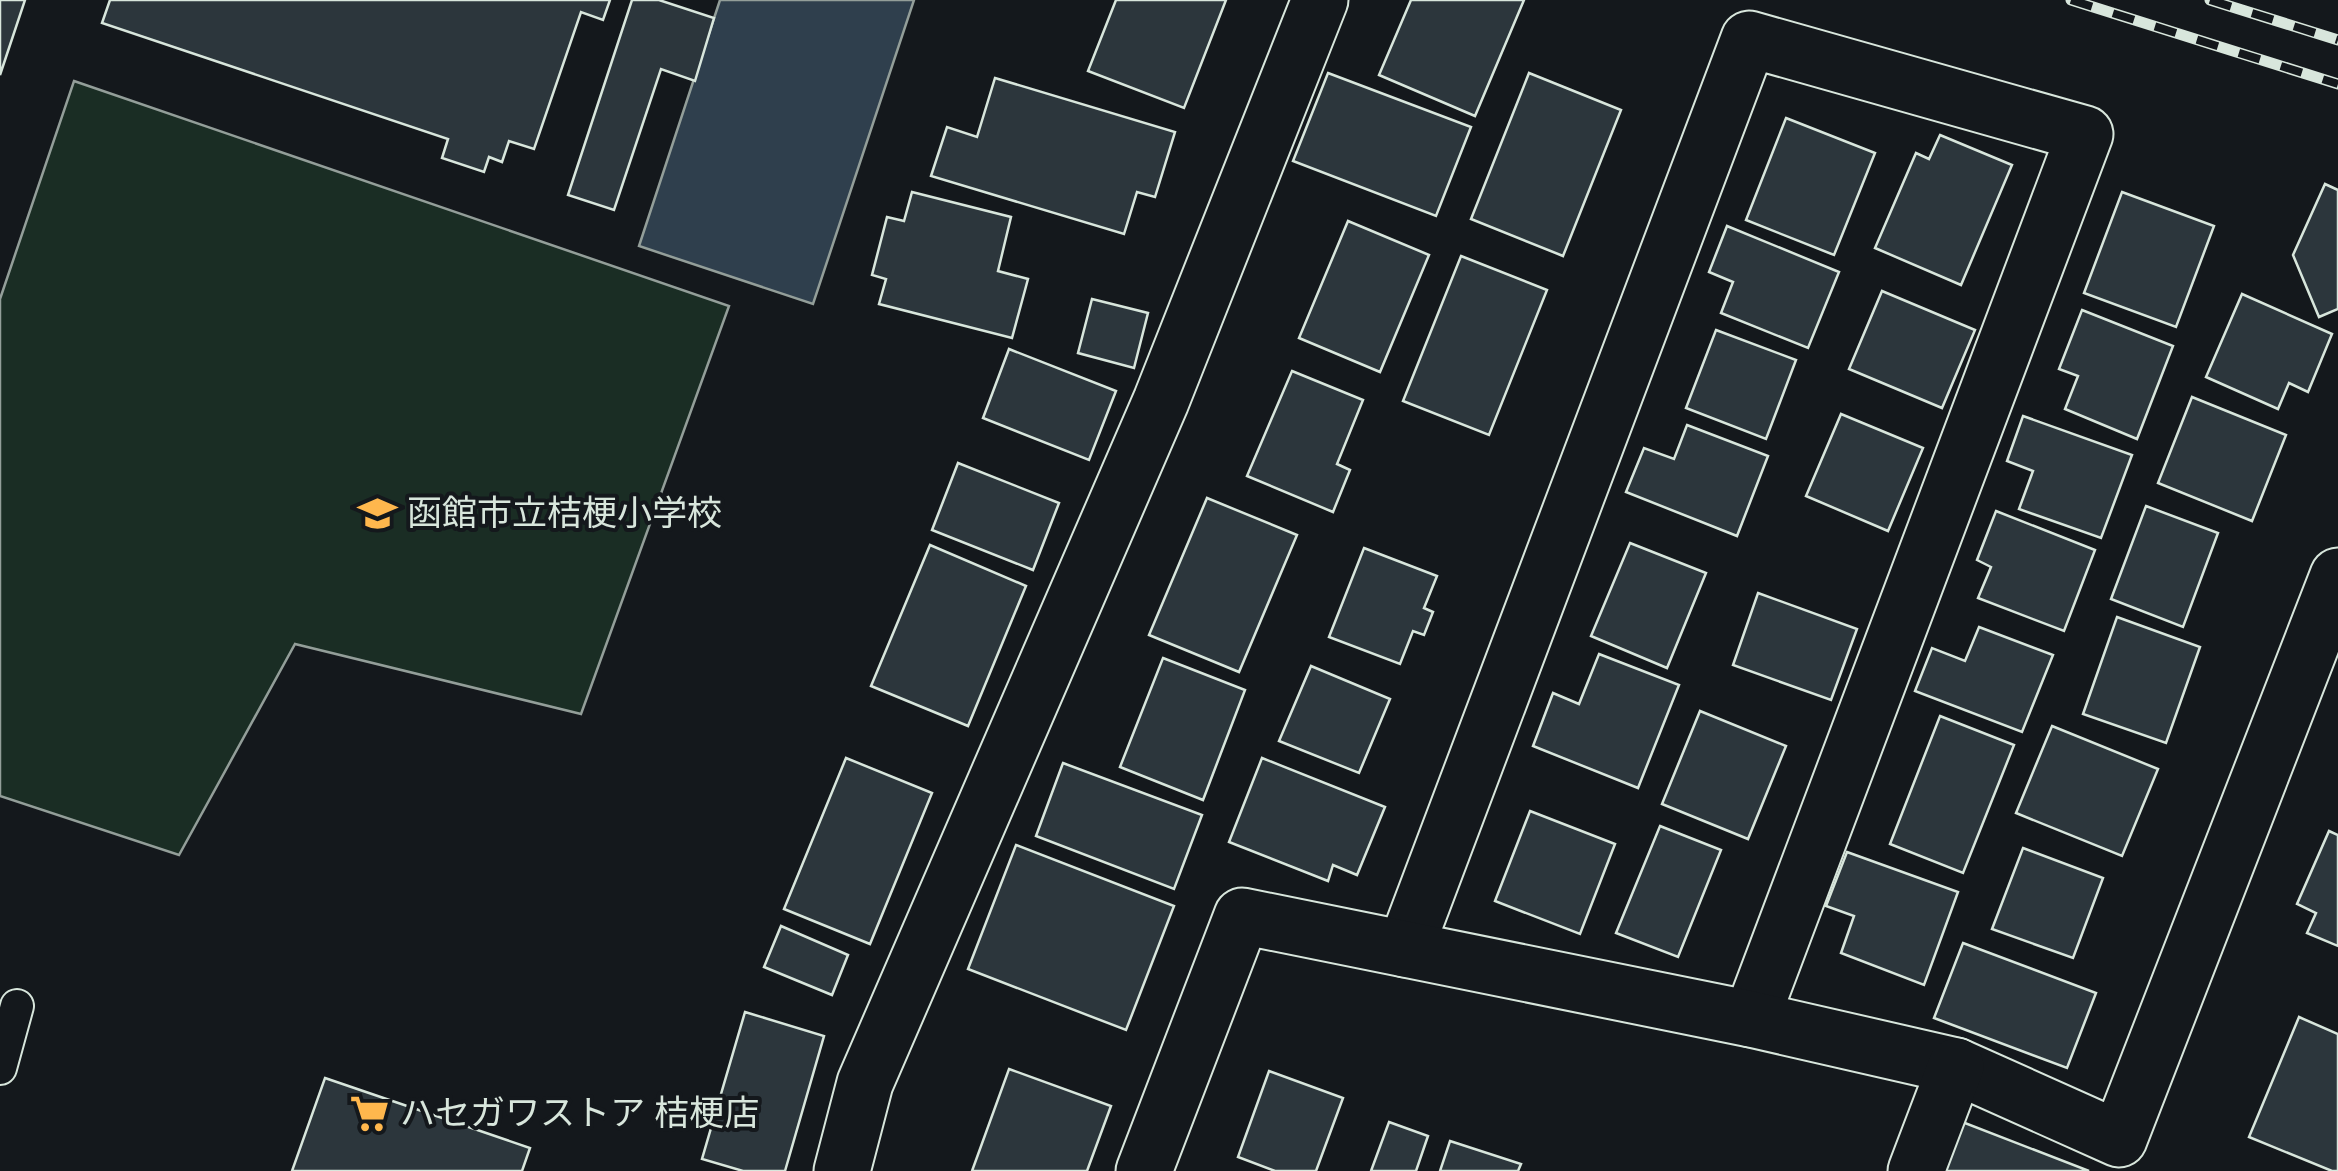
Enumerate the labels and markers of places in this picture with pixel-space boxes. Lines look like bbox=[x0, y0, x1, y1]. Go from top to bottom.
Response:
place label: 函館市立桔梗小学校 bbox=[407, 490, 722, 536]
school or university icon: 函館市立桔梗小学校 bbox=[356, 492, 398, 534]
place label: ハセガワストア 桔梗店 bbox=[400, 1090, 759, 1136]
supermarket icon: ハセガワストア 桔梗店 bbox=[349, 1092, 391, 1134]

